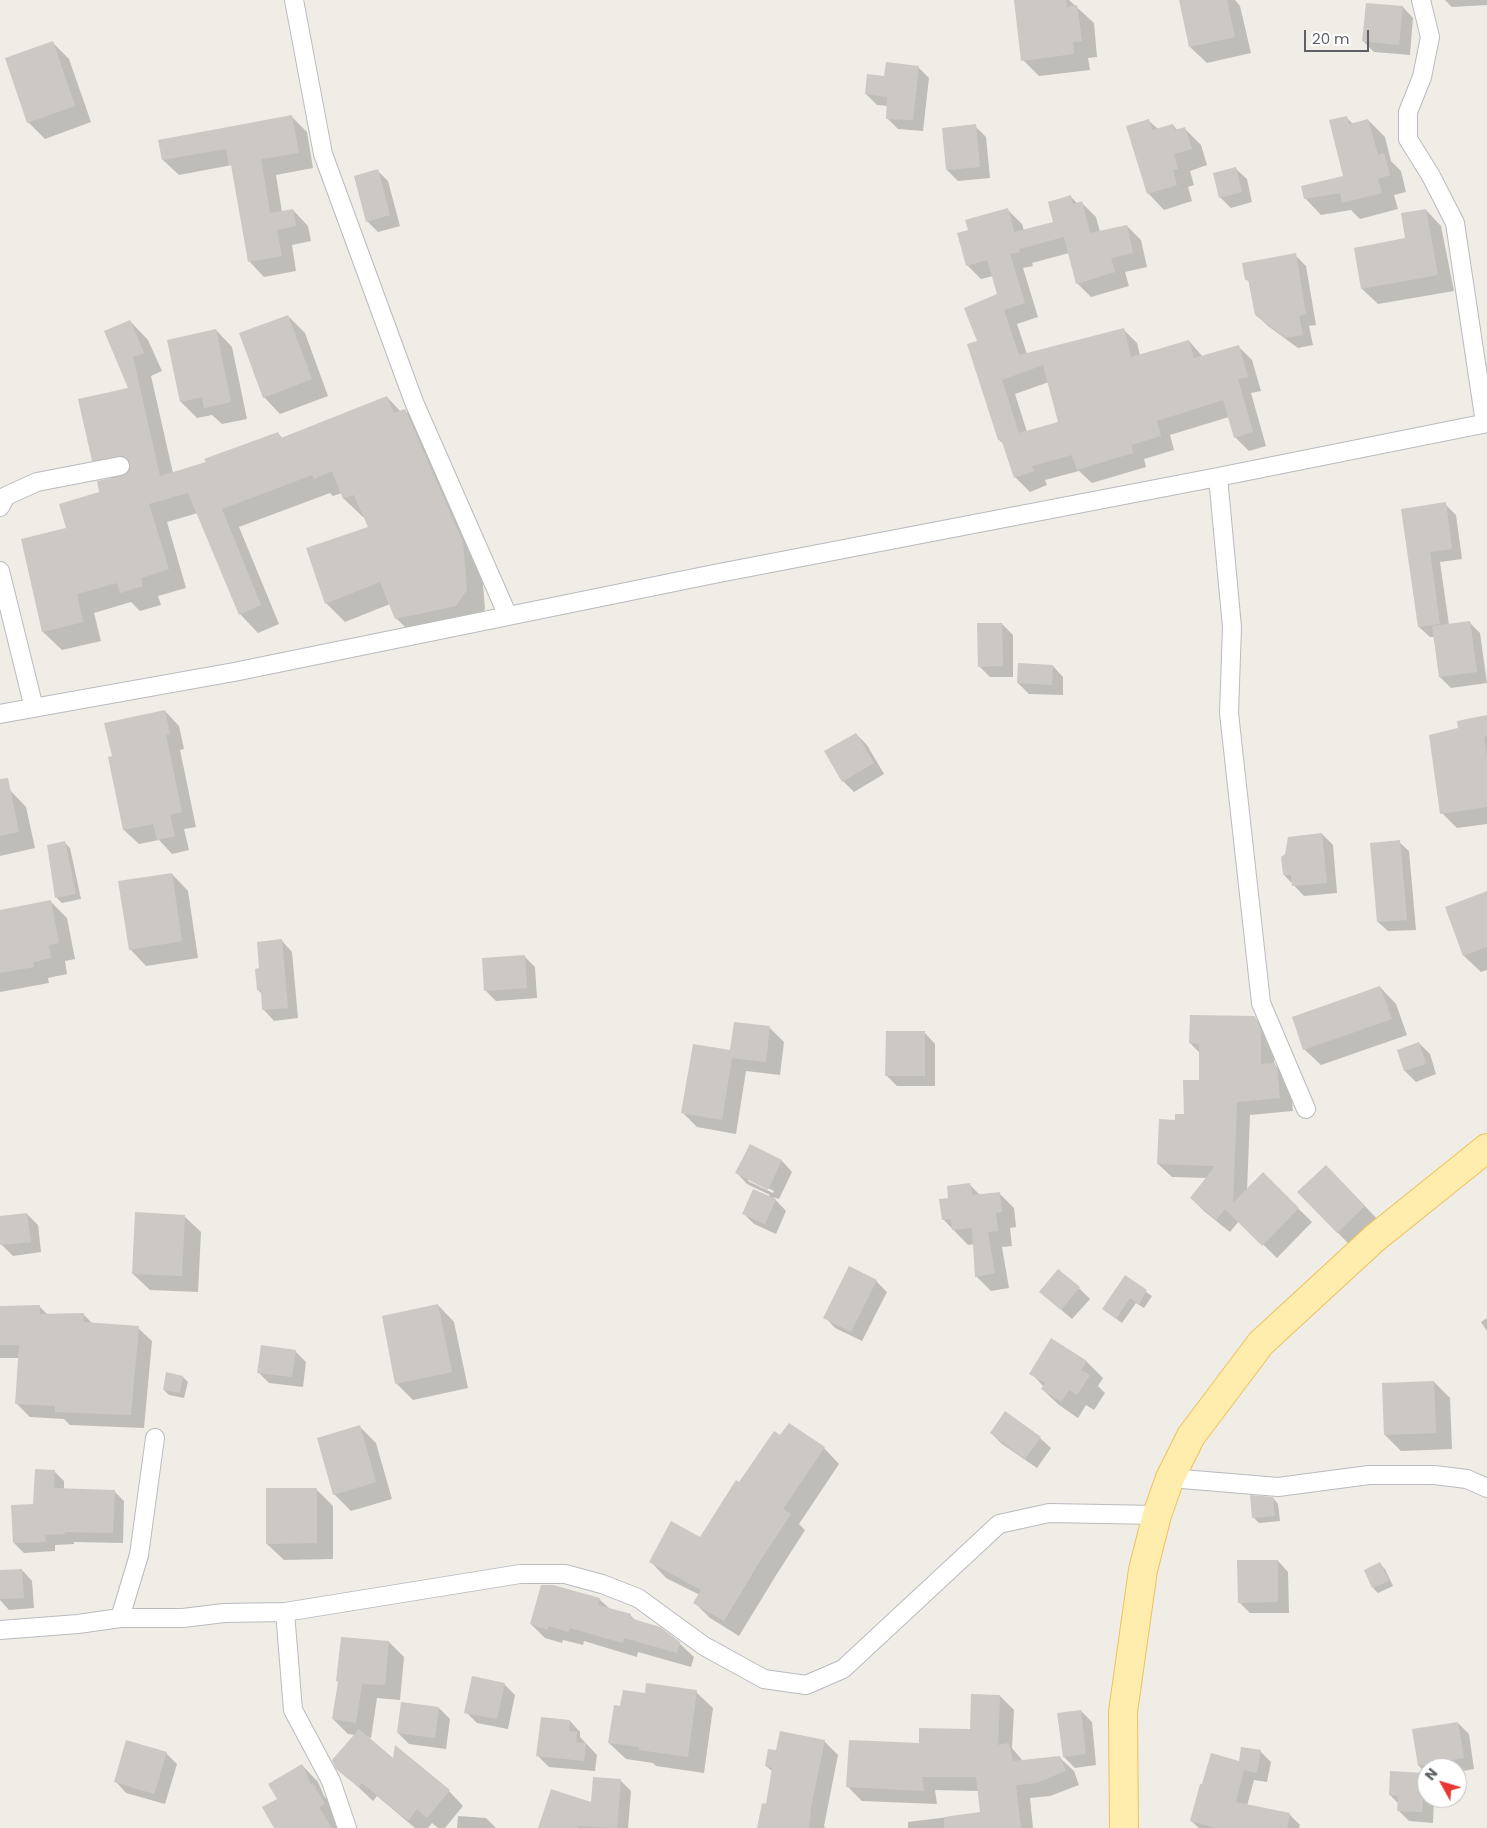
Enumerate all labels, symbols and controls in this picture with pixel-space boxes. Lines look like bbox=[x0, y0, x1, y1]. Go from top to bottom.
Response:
scale bar bbox=[1307, 20, 1372, 52]
text: 20 m bbox=[1312, 28, 1350, 49]
north arrow bbox=[1417, 1758, 1467, 1808]
text: N bbox=[1420, 1764, 1442, 1785]

